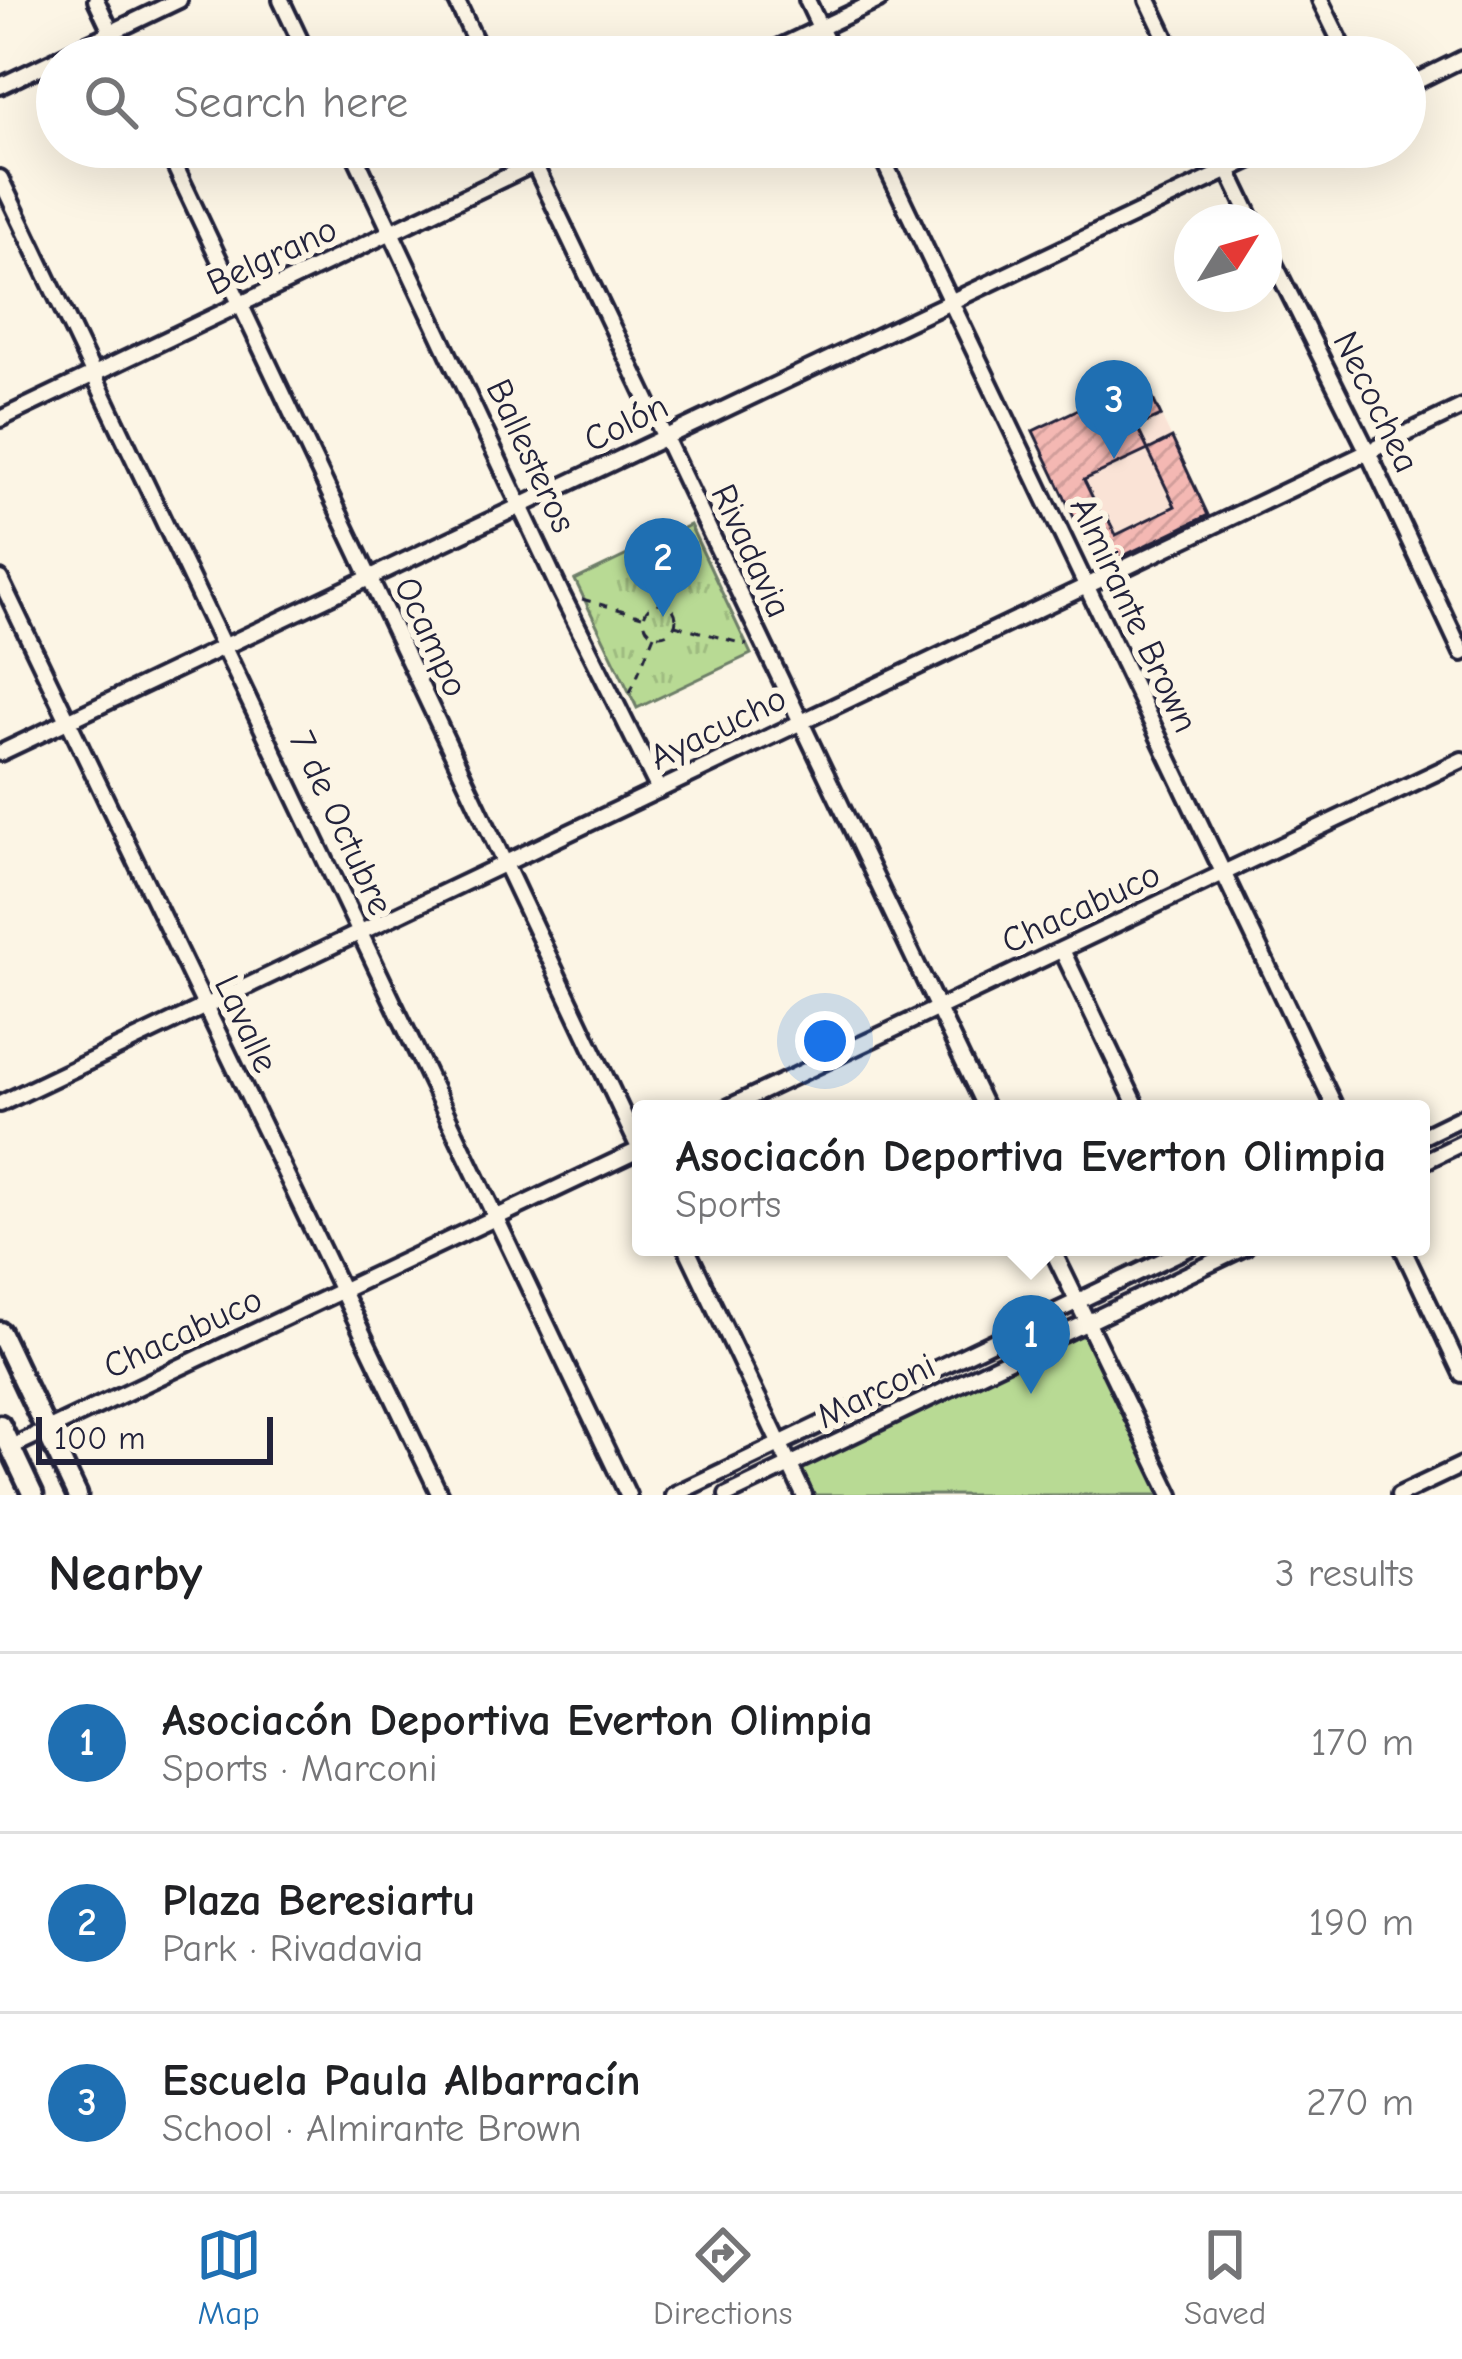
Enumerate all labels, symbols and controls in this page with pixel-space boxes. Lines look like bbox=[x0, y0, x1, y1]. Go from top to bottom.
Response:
search box bbox=[36, 36, 1426, 168]
icon: search bbox=[78, 69, 144, 135]
text: Search here bbox=[174, 76, 408, 128]
north arrow bbox=[1174, 204, 1282, 312]
street label: Belgrano bbox=[201, 208, 343, 304]
street label: Necochea bbox=[1324, 325, 1428, 479]
pin: 3 bbox=[1075, 360, 1153, 459]
street label: Ballesteros bbox=[478, 373, 584, 539]
street label: Colón bbox=[577, 385, 675, 461]
street label: Rivadavia bbox=[702, 478, 800, 624]
street label: Almirante Brown bbox=[1062, 491, 1206, 739]
pin: 2 bbox=[624, 518, 702, 617]
street label: Ocampo bbox=[386, 571, 476, 703]
street label: Ayacucho bbox=[643, 677, 793, 779]
street label: 7 de Octubre bbox=[281, 724, 401, 922]
street label: Chacabuco bbox=[995, 854, 1167, 962]
street label: Lavalle bbox=[206, 969, 286, 1079]
your location bbox=[795, 1011, 855, 1071]
popup bbox=[632, 1100, 1430, 1256]
text: Asociacón Deportiva Everton Olimpia bbox=[676, 1130, 1386, 1182]
text: Sports bbox=[676, 1182, 781, 1227]
street label: Chacabuco bbox=[97, 1279, 269, 1387]
pin: 1 bbox=[992, 1295, 1070, 1394]
street label: Marconi bbox=[810, 1345, 942, 1437]
scale bar bbox=[36, 1411, 273, 1464]
text: 100 m bbox=[54, 1419, 146, 1457]
text: Nearby bbox=[48, 1544, 202, 1603]
text: 3 results bbox=[1275, 1551, 1414, 1596]
text: Asociacón Deportiva Everton Olimpia bbox=[162, 1694, 873, 1746]
text: 1 bbox=[79, 1720, 95, 1765]
text: 170 m bbox=[1311, 1720, 1414, 1765]
text: Sports · Marconi bbox=[162, 1746, 438, 1791]
text: Plaza Beresiartu bbox=[162, 1874, 475, 1926]
text: 2 bbox=[77, 1900, 97, 1945]
text: 190 m bbox=[1309, 1900, 1414, 1945]
text: Park · Rivadavia bbox=[162, 1926, 423, 1971]
text: Escuela Paula Albarracín bbox=[162, 2054, 641, 2106]
text: 3 bbox=[77, 2080, 97, 2125]
text: 270 m bbox=[1306, 2080, 1414, 2125]
text: School · Almirante Brown bbox=[162, 2106, 581, 2151]
tab: Map bbox=[196, 2222, 262, 2332]
tab: Directions bbox=[653, 2222, 793, 2332]
tab: Saved bbox=[1184, 2222, 1266, 2332]

